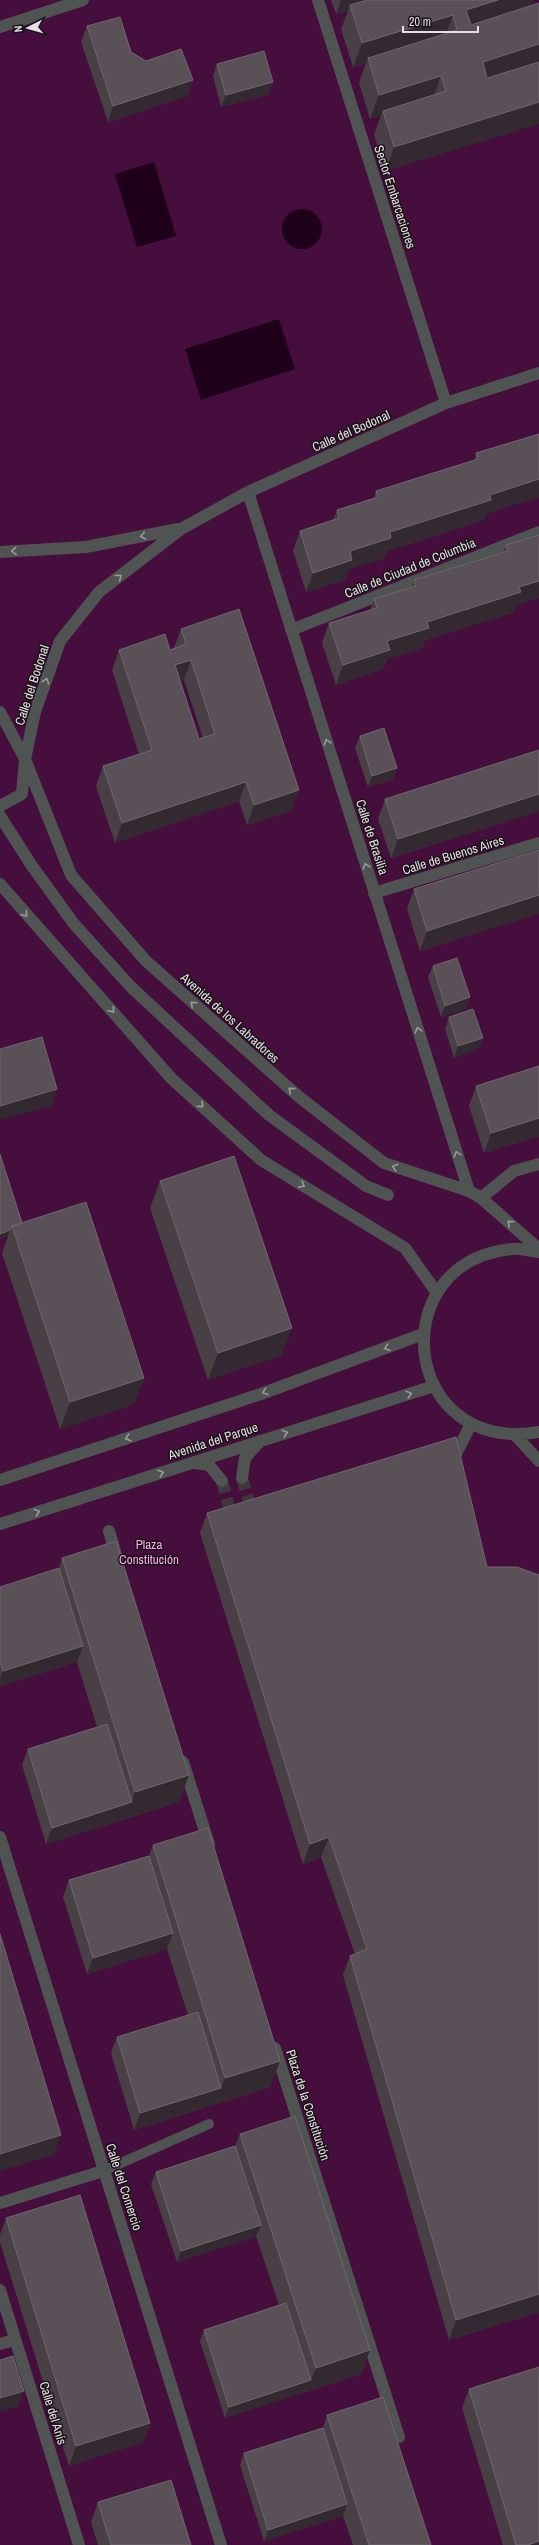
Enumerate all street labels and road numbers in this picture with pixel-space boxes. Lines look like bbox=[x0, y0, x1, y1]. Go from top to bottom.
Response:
street label: Sector Embarcaciones bbox=[370, 143, 420, 251]
street label: Calle del Bodonal bbox=[309, 406, 393, 456]
street label: Calle de Ciudad de Columbia bbox=[342, 534, 478, 602]
street label: Calle del Bodonal bbox=[11, 643, 53, 727]
street label: Calle de Brasilia bbox=[352, 797, 392, 877]
street label: Calle de Buenos Aires bbox=[400, 831, 506, 879]
street label: Avenida de los Labradores bbox=[176, 968, 283, 1067]
street label: Avenida del Parque bbox=[165, 1418, 260, 1464]
street label: Plaza de la Constitución bbox=[282, 2047, 334, 2163]
street label: Calle del Comercio bbox=[102, 2141, 146, 2233]
street label: Calle del Anís bbox=[35, 2379, 71, 2447]

